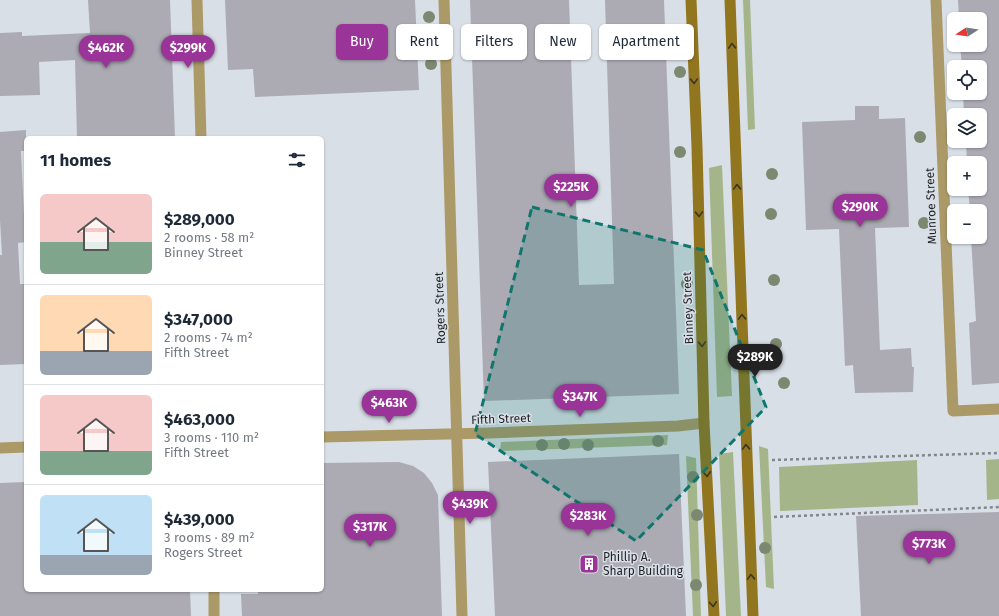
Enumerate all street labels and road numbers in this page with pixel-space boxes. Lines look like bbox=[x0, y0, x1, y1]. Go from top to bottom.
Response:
street label: Munroe Street bbox=[923, 167, 939, 245]
street label: Rogers Street bbox=[432, 271, 448, 344]
street label: Binney Street bbox=[680, 271, 696, 345]
street label: Fifth Street bbox=[471, 411, 532, 427]

